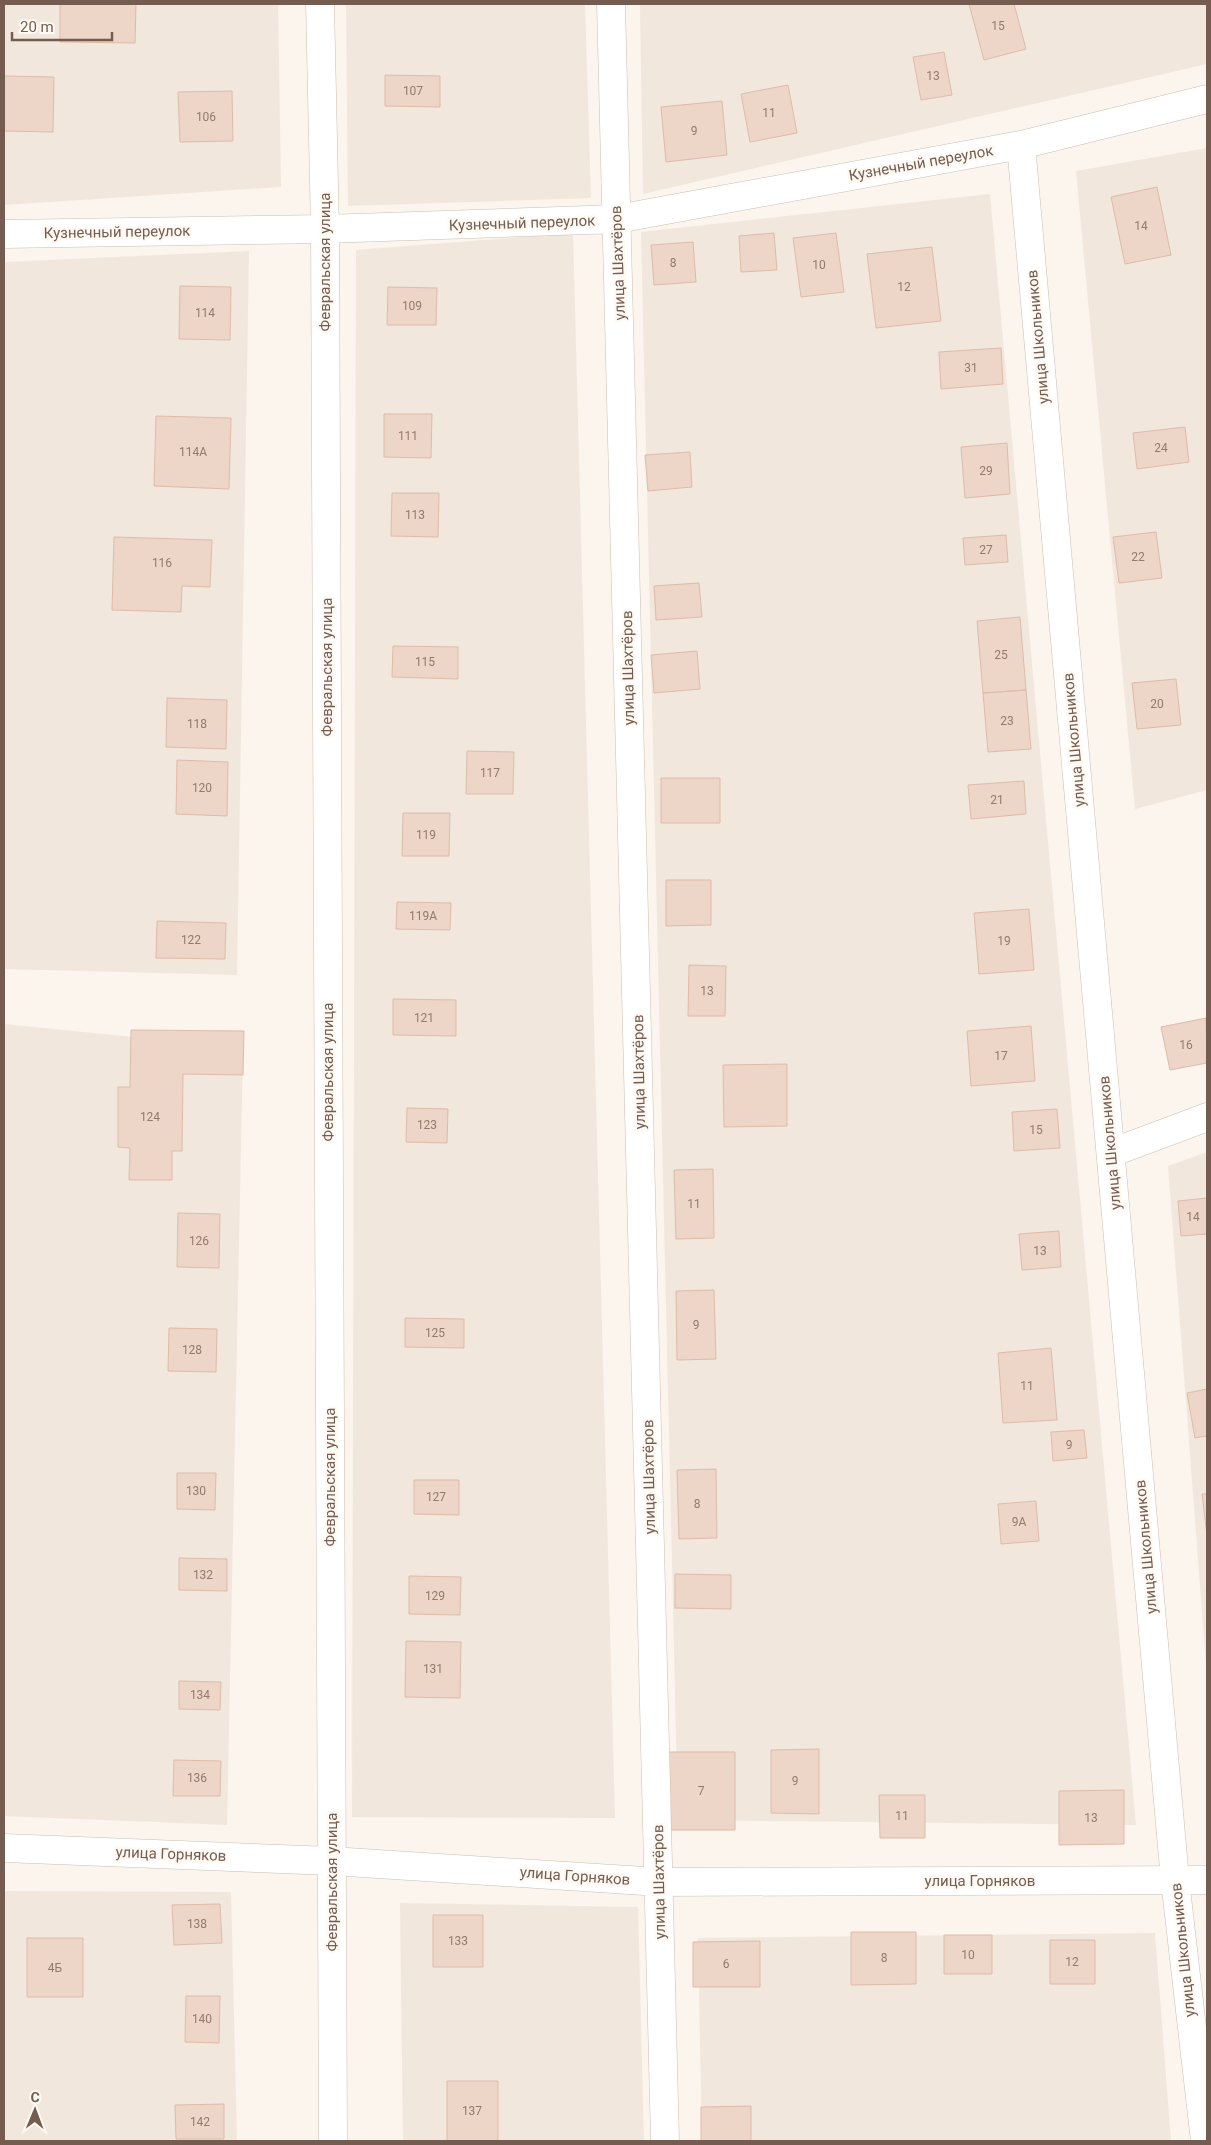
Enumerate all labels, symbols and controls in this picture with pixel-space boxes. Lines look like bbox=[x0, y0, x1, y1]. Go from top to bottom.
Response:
scale bar bbox=[12, 10, 112, 42]
text: 20 m bbox=[20, 18, 54, 36]
house number: 15 bbox=[991, 19, 1005, 33]
house number: 13 bbox=[926, 69, 940, 83]
house number: 107 bbox=[403, 84, 423, 98]
house number: 11 bbox=[762, 106, 776, 120]
house number: 106 bbox=[196, 110, 216, 124]
house number: 9 bbox=[691, 124, 697, 138]
street label: Кузнечный переулок bbox=[847, 141, 995, 185]
street label: Февральская улица bbox=[316, 193, 334, 331]
street label: улица Шахтёров bbox=[607, 205, 629, 321]
street label: Кузнечный переулок bbox=[448, 211, 596, 235]
house number: 14 bbox=[1134, 219, 1148, 233]
street label: Кузнечный переулок bbox=[44, 222, 190, 242]
house number: 8 bbox=[670, 256, 677, 270]
house number: 10 bbox=[812, 258, 826, 272]
street label: улица Школьников bbox=[1023, 269, 1053, 405]
house number: 12 bbox=[897, 280, 911, 294]
house number: 109 bbox=[402, 299, 422, 313]
house number: 114 bbox=[195, 306, 215, 320]
house number: 31 bbox=[964, 361, 978, 375]
house number: 111 bbox=[398, 429, 418, 443]
house number: 24 bbox=[1154, 441, 1168, 455]
house number: 114А bbox=[179, 445, 207, 459]
house number: 29 bbox=[979, 464, 993, 478]
house number: 113 bbox=[405, 508, 425, 522]
house number: 27 bbox=[979, 543, 993, 557]
house number: 22 bbox=[1131, 550, 1145, 564]
house number: 116 bbox=[152, 556, 172, 570]
street label: Февральская улица bbox=[318, 598, 336, 736]
street label: улица Шахтёров bbox=[618, 610, 638, 726]
house number: 25 bbox=[994, 648, 1008, 662]
house number: 115 bbox=[415, 655, 435, 669]
street label: улица Школьников bbox=[1059, 672, 1089, 808]
house number: 20 bbox=[1150, 697, 1164, 711]
house number: 23 bbox=[1000, 714, 1014, 728]
house number: 118 bbox=[187, 717, 207, 731]
house number: 117 bbox=[480, 766, 500, 780]
house number: 120 bbox=[192, 781, 212, 795]
house number: 21 bbox=[990, 793, 1004, 807]
house number: 119 bbox=[416, 828, 436, 842]
house number: 119А bbox=[409, 909, 437, 923]
house number: 122 bbox=[181, 933, 201, 947]
house number: 19 bbox=[997, 934, 1011, 948]
house number: 13 bbox=[700, 984, 714, 998]
street label: Февральская улица bbox=[319, 1003, 337, 1141]
house number: 121 bbox=[414, 1011, 434, 1025]
street label: улица Шахтёров bbox=[629, 1014, 649, 1130]
house number: 16 bbox=[1179, 1038, 1193, 1052]
house number: 17 bbox=[994, 1049, 1008, 1063]
street label: улица Школьников bbox=[1095, 1075, 1125, 1211]
house number: 124 bbox=[140, 1110, 160, 1124]
house number: 123 bbox=[417, 1118, 437, 1132]
house number: 15 bbox=[1029, 1123, 1043, 1137]
house number: 11 bbox=[687, 1197, 701, 1211]
house number: 14 bbox=[1186, 1210, 1200, 1224]
house number: 126 bbox=[189, 1234, 209, 1248]
house number: 13 bbox=[1033, 1244, 1047, 1258]
house number: 9 bbox=[693, 1318, 699, 1332]
house number: 125 bbox=[425, 1326, 445, 1340]
house number: 128 bbox=[182, 1343, 202, 1357]
house number: 11 bbox=[1020, 1379, 1034, 1393]
street label: Февральская улица bbox=[321, 1408, 339, 1546]
street label: улица Шахтёров bbox=[639, 1419, 659, 1535]
house number: 9 bbox=[1066, 1438, 1072, 1452]
street label: улица Школьников bbox=[1131, 1479, 1161, 1615]
house number: 130 bbox=[186, 1484, 206, 1498]
house number: 127 bbox=[426, 1490, 446, 1504]
house number: 8 bbox=[694, 1497, 701, 1511]
house number: 9А bbox=[1012, 1515, 1026, 1529]
house number: 132 bbox=[193, 1568, 213, 1582]
house number: 129 bbox=[425, 1589, 445, 1603]
house number: 131 bbox=[423, 1662, 443, 1676]
house number: 134 bbox=[190, 1688, 210, 1702]
house number: 136 bbox=[187, 1771, 207, 1785]
house number: 9 bbox=[792, 1774, 798, 1788]
house number: 7 bbox=[698, 1784, 705, 1798]
house number: 11 bbox=[895, 1809, 909, 1823]
house number: 13 bbox=[1084, 1811, 1098, 1825]
street label: Февральская улица bbox=[323, 1813, 341, 1951]
street label: улица Шахтёров bbox=[649, 1824, 669, 1940]
street label: улица Горняков bbox=[115, 1843, 227, 1865]
street label: улица Горняков bbox=[519, 1863, 631, 1889]
street label: улица Горняков bbox=[925, 1872, 1035, 1890]
street label: улица Школьников bbox=[1167, 1882, 1199, 2018]
house number: 138 bbox=[187, 1917, 207, 1931]
house number: 133 bbox=[448, 1934, 468, 1948]
house number: 10 bbox=[961, 1948, 975, 1962]
house number: 8 bbox=[881, 1951, 888, 1965]
house number: 12 bbox=[1065, 1955, 1079, 1969]
house number: 6 bbox=[723, 1957, 730, 1971]
house number: 4Б bbox=[48, 1961, 63, 1975]
house number: 140 bbox=[192, 2012, 212, 2026]
north arrow bbox=[10, 2085, 60, 2135]
text: С bbox=[31, 2089, 40, 2105]
house number: 137 bbox=[462, 2104, 482, 2118]
house number: 142 bbox=[190, 2115, 210, 2129]

